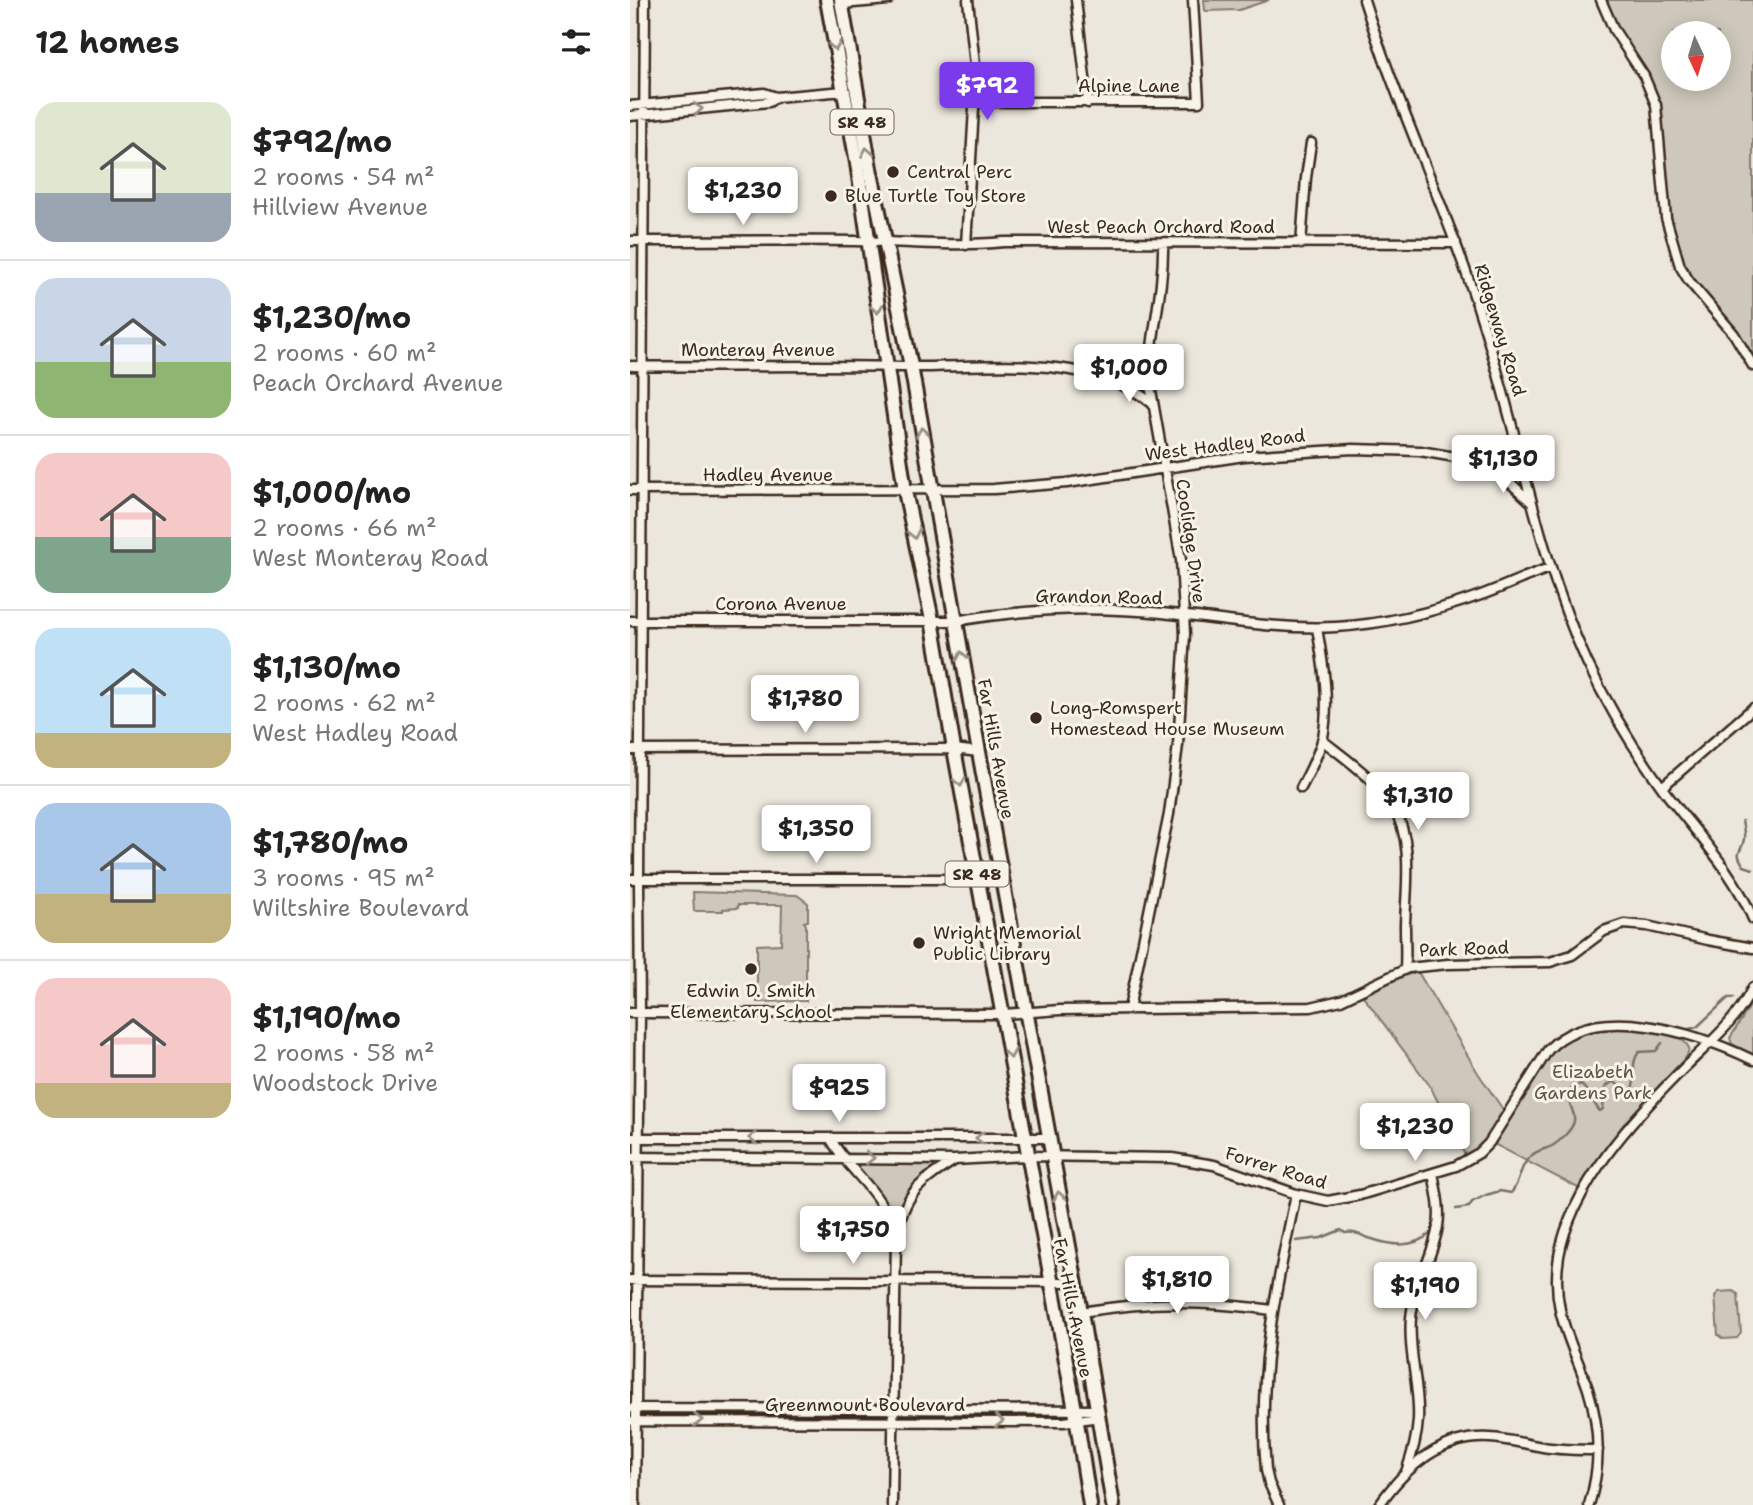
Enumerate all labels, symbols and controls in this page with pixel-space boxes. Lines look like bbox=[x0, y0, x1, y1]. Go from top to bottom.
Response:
north arrow bbox=[1661, 21, 1731, 91]
map controls bbox=[1661, 21, 1731, 91]
text: 12 homes bbox=[35, 22, 179, 63]
icon: filters bbox=[557, 23, 595, 61]
one-way arrow bbox=[827, 40, 842, 52]
pin: $792 bbox=[946, 62, 1028, 122]
text: $792 bbox=[955, 70, 1019, 100]
street label: Alpine Lane bbox=[1078, 74, 1180, 98]
one-way arrow bbox=[693, 102, 704, 117]
road number: SR 48 bbox=[831, 110, 894, 134]
text: $792/mo bbox=[252, 121, 392, 162]
icon: home bbox=[91, 130, 175, 214]
one-way arrow bbox=[861, 146, 876, 158]
place label: Central Perc bbox=[907, 160, 1012, 184]
text: 2 rooms · 54 m² bbox=[252, 162, 435, 192]
marker: Central Perc bbox=[885, 164, 901, 180]
pin: $1,230 bbox=[686, 168, 800, 227]
text: $1,230 bbox=[704, 175, 782, 205]
place label: Blue Turtle Toy Store bbox=[845, 184, 1026, 208]
marker: Blue Turtle Toy Store bbox=[823, 188, 839, 204]
text: Hillview Avenue bbox=[252, 192, 428, 222]
street label: West Peach Orchard Road bbox=[1047, 215, 1275, 239]
street label: Ridgeway Road bbox=[1468, 261, 1532, 399]
text: $1,230/mo bbox=[252, 297, 411, 338]
one-way arrow bbox=[869, 304, 884, 315]
icon: home bbox=[91, 306, 175, 390]
text: 2 rooms · 60 m² bbox=[252, 338, 437, 368]
street label: Monteray Avenue bbox=[681, 338, 835, 362]
pin: $1,000 bbox=[1072, 344, 1186, 404]
text: $1,000 bbox=[1090, 352, 1168, 382]
text: Peach Orchard Avenue bbox=[252, 368, 504, 398]
street label: West Hadley Road bbox=[1143, 423, 1307, 467]
one-way arrow bbox=[915, 426, 930, 438]
pin: $1,130 bbox=[1446, 435, 1560, 495]
text: $1,130 bbox=[1468, 443, 1538, 473]
street label: Hadley Avenue bbox=[703, 463, 833, 487]
text: $1,000/mo bbox=[252, 472, 411, 513]
street label: Coolidge Drive bbox=[1170, 477, 1212, 605]
icon: home bbox=[91, 481, 175, 565]
text: 2 rooms · 66 m² bbox=[252, 513, 437, 543]
one-way arrow bbox=[906, 528, 921, 540]
text: West Monteray Road bbox=[252, 543, 489, 573]
street label: Grandon Road bbox=[1035, 584, 1163, 610]
street label: Corona Avenue bbox=[715, 592, 847, 616]
text: $1,130/mo bbox=[252, 647, 401, 688]
one-way arrow bbox=[955, 650, 970, 662]
icon: home bbox=[91, 656, 175, 740]
pin: $1,780 bbox=[748, 676, 862, 735]
street label: Far Hills Avenue bbox=[972, 677, 1020, 821]
text: $1,780 bbox=[767, 683, 843, 713]
text: 2 rooms · 62 m² bbox=[252, 688, 436, 718]
place label: Long-Romspert Homestead House Museum bbox=[1050, 696, 1285, 741]
marker: Long-Romspert Homestead House Museum bbox=[1028, 710, 1044, 726]
text: West Hadley Road bbox=[252, 718, 458, 748]
pin: $1,310 bbox=[1361, 772, 1475, 832]
one-way arrow bbox=[951, 776, 966, 788]
text: $1,310 bbox=[1382, 780, 1454, 810]
pin: $1,350 bbox=[759, 806, 873, 865]
text: $1,350 bbox=[778, 813, 854, 843]
text: $1,780/mo bbox=[252, 822, 409, 863]
icon: home bbox=[91, 831, 175, 915]
road number: SR 48 bbox=[946, 862, 1008, 887]
text: 3 rooms · 95 m² bbox=[252, 863, 435, 893]
text: Wiltshire Boulevard bbox=[252, 893, 469, 923]
place label: Wright Memorial Public Library bbox=[933, 921, 1082, 966]
marker: Wright Memorial Public Library bbox=[911, 935, 927, 951]
street label: Park Road bbox=[1419, 935, 1509, 963]
marker: Edwin D. Smith Elementary School bbox=[743, 961, 759, 977]
place label: Edwin D. Smith Elementary School bbox=[670, 979, 833, 1024]
text: $1,190/mo bbox=[252, 997, 401, 1038]
icon: home bbox=[91, 1006, 175, 1090]
text: 2 rooms · 58 m² bbox=[252, 1038, 435, 1068]
one-way arrow bbox=[1002, 1048, 1017, 1059]
park label: Elizabeth Gardens Park bbox=[1534, 1060, 1652, 1105]
pin: $925 bbox=[798, 1064, 880, 1124]
text: Woodstock Drive bbox=[252, 1068, 438, 1098]
text: $925 bbox=[808, 1072, 870, 1102]
pin: $1,230 bbox=[1358, 1104, 1472, 1163]
text: $1,230 bbox=[1376, 1111, 1454, 1141]
one-way arrow bbox=[747, 1130, 758, 1146]
one-way arrow bbox=[975, 1130, 985, 1146]
street label: Forrer Road bbox=[1222, 1141, 1330, 1195]
one-way arrow bbox=[864, 1151, 875, 1166]
one-way arrow bbox=[1053, 1190, 1068, 1202]
pin: $1,750 bbox=[796, 1206, 910, 1266]
text: $1,750 bbox=[816, 1214, 890, 1244]
street label: Far Hills Avenue bbox=[1048, 1236, 1098, 1380]
pin: $1,810 bbox=[1120, 1256, 1234, 1316]
pin: $1,190 bbox=[1368, 1262, 1482, 1322]
text: $1,810 bbox=[1141, 1264, 1213, 1294]
text: $1,190 bbox=[1390, 1270, 1460, 1300]
street label: Greenmount Boulevard bbox=[765, 1393, 965, 1417]
one-way arrow bbox=[693, 1412, 704, 1428]
one-way arrow bbox=[994, 1413, 1005, 1429]

